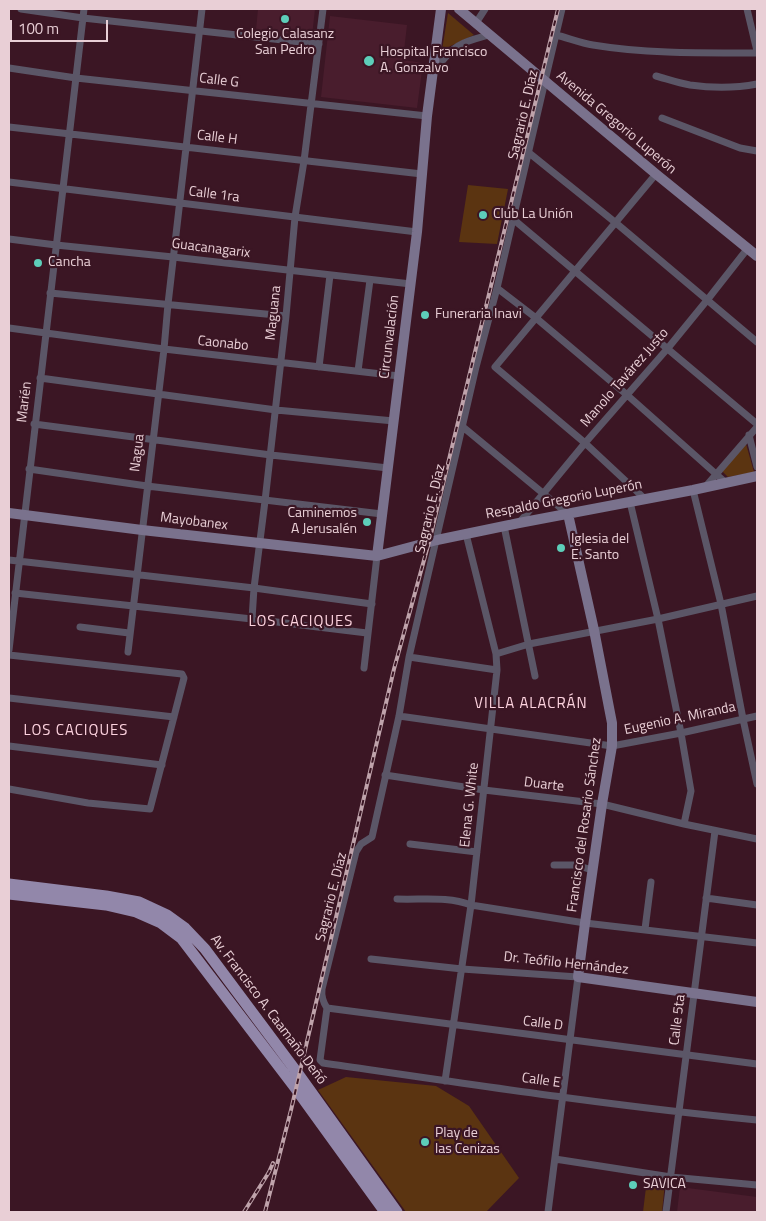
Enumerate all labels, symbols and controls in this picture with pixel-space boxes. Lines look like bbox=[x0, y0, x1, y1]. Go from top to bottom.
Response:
scale bar bbox=[12, 10, 110, 42]
marker: Colegio Calasanz San Pedro bbox=[279, 13, 291, 25]
text: 100 m bbox=[18, 17, 59, 40]
place label: Colegio Calasanz San Pedro bbox=[236, 27, 334, 59]
place label: Hospital Francisco A. Gonzalvo bbox=[380, 45, 488, 78]
marker: Hospital Francisco A. Gonzalvo bbox=[362, 54, 376, 68]
street label: Avenida Gregorio Luperón bbox=[553, 68, 679, 178]
street label: Sagrario E. Díaz bbox=[506, 69, 542, 161]
street label: Calle G bbox=[198, 70, 240, 92]
street label: Calle H bbox=[196, 127, 238, 149]
street label: Calle 1ra bbox=[188, 184, 240, 206]
place label: Club La Unión bbox=[493, 207, 573, 223]
marker: Club La Unión bbox=[477, 209, 489, 221]
street label: Guacanagarix bbox=[171, 236, 251, 262]
place label: Cancha bbox=[48, 255, 91, 271]
marker: Cancha bbox=[32, 257, 44, 269]
street label: Maguana bbox=[263, 285, 285, 341]
street label: Circunvalación bbox=[377, 294, 403, 380]
place label: Funeraria Inavi bbox=[435, 307, 522, 323]
marker: Funeraria Inavi bbox=[419, 309, 431, 321]
street label: Manolo Tavárez Justo bbox=[577, 325, 673, 431]
street label: Caonabo bbox=[197, 333, 249, 355]
street label: Marién bbox=[14, 380, 36, 424]
street label: Nagua bbox=[127, 433, 149, 473]
street label: Sagrario E. Díaz bbox=[413, 463, 449, 555]
street label: Respaldo Gregorio Luperón bbox=[484, 477, 644, 523]
place label: Caminemos A Jerusalén bbox=[287, 506, 357, 538]
street label: Mayobanex bbox=[159, 510, 229, 534]
marker: Caminemos A Jerusalén bbox=[361, 516, 373, 528]
place label: Iglesia del E. Santo bbox=[571, 532, 629, 564]
marker: Iglesia del E. Santo bbox=[555, 542, 567, 554]
district label: LOS CACIQUES bbox=[247, 613, 355, 631]
district label: VILLA ALACRÁN bbox=[473, 695, 589, 713]
street label: Eugenio A. Miranda bbox=[623, 699, 737, 739]
district label: LOS CACIQUES bbox=[22, 722, 130, 740]
street label: Francisco del Rosario Sánchez bbox=[564, 736, 606, 914]
street label: Elena G. White bbox=[457, 762, 483, 848]
street label: Duarte bbox=[523, 774, 565, 796]
street label: Sagrario E. Díaz bbox=[313, 851, 351, 943]
street label: Av. Francisco A. Caamaño Deñó bbox=[206, 932, 330, 1088]
street label: Dr. Teófilo Hernández bbox=[503, 949, 629, 979]
street label: Calle 5ta bbox=[667, 994, 689, 1046]
street label: Calle D bbox=[522, 1013, 564, 1035]
street label: Calle E bbox=[521, 1070, 561, 1092]
place label: Play de las Cenizas bbox=[435, 1126, 500, 1158]
marker: Play de las Cenizas bbox=[419, 1136, 431, 1148]
place label: SAVICA bbox=[643, 1177, 686, 1193]
marker: SAVICA bbox=[627, 1179, 639, 1191]

